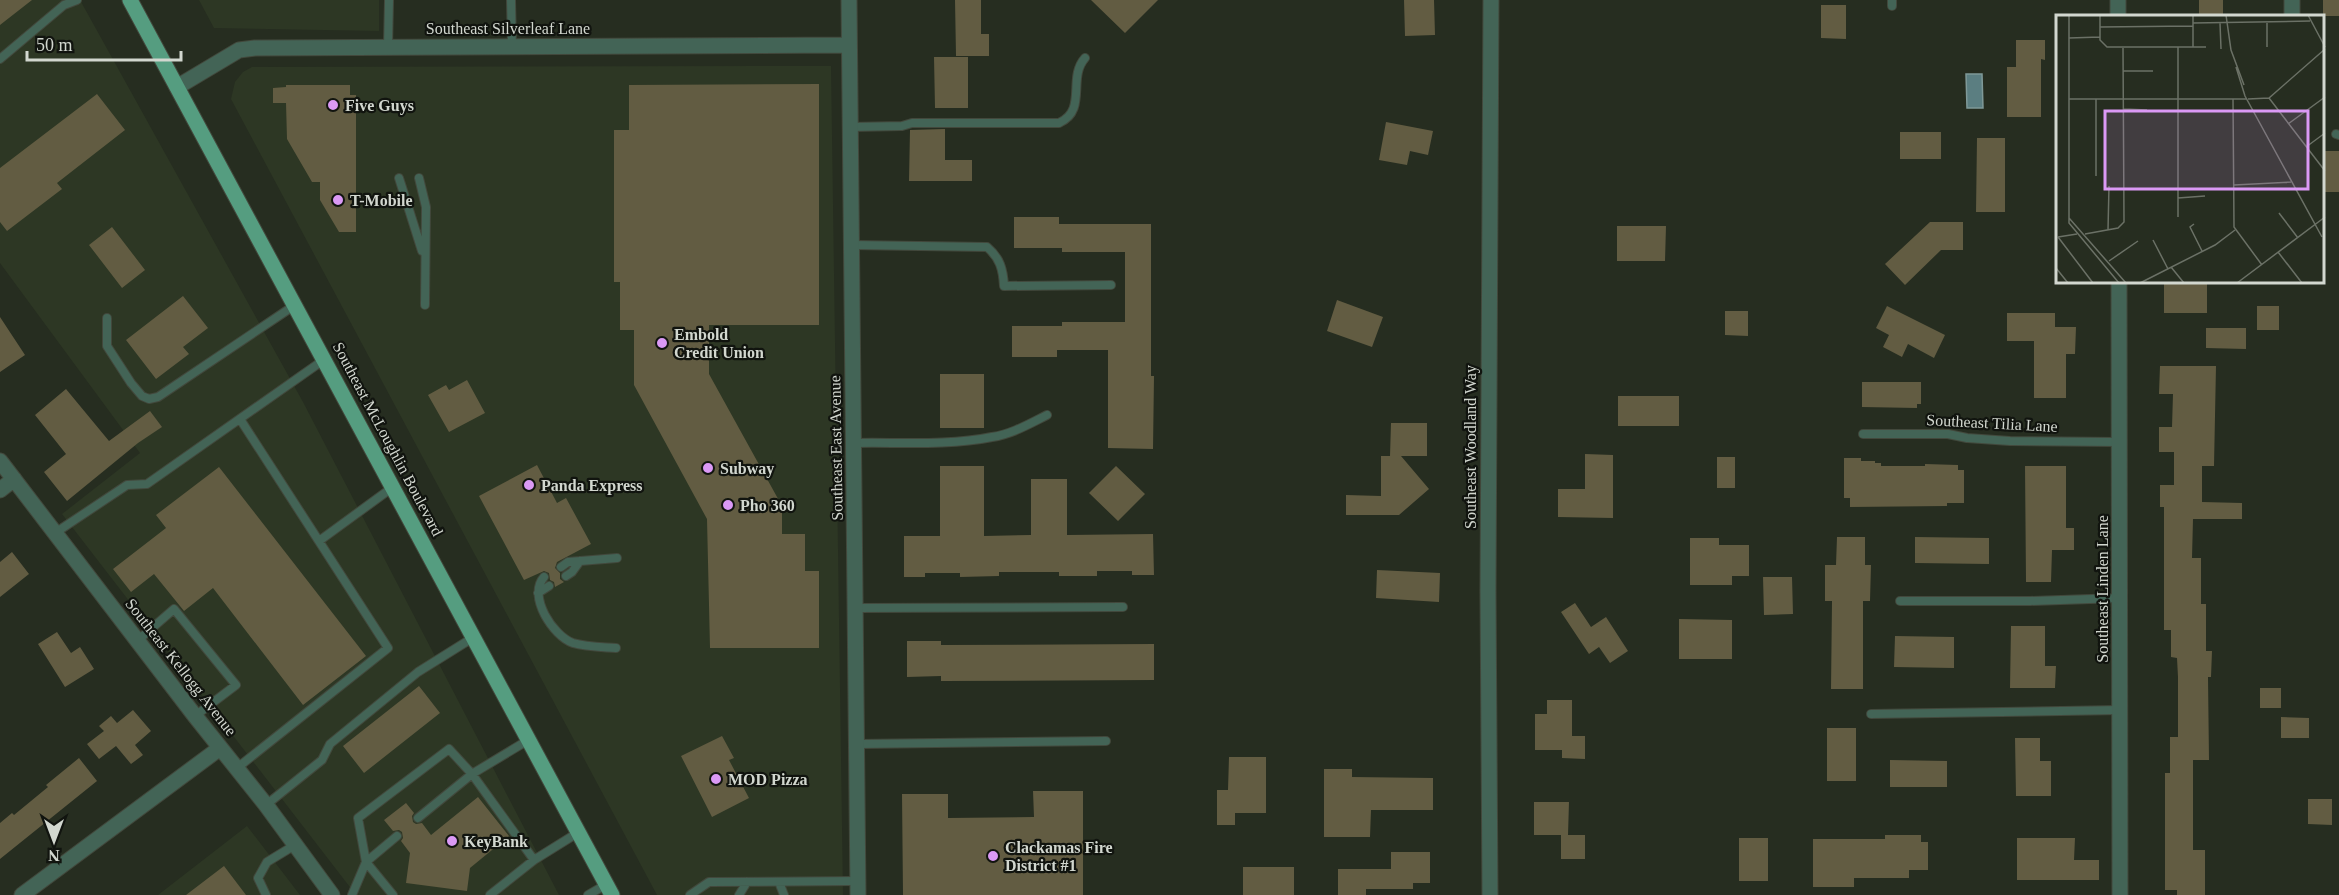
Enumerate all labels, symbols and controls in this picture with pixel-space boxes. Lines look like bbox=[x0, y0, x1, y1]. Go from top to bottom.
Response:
inset map bbox=[2056, 15, 2324, 284]
street label: Southeast Silverleaf Lane bbox=[426, 20, 590, 37]
scale bar bbox=[27, 24, 182, 62]
text: 50 m bbox=[36, 35, 73, 55]
place label: Five Guys bbox=[345, 97, 414, 115]
marker: Five Guys bbox=[326, 98, 340, 112]
place label: T-Mobile bbox=[350, 192, 413, 209]
marker: T-Mobile bbox=[331, 193, 345, 207]
place label: Embold Credit Union bbox=[674, 326, 764, 361]
marker: Embold Credit Union bbox=[655, 336, 669, 350]
street label: Southeast McLoughlin Boulevard bbox=[329, 339, 446, 539]
street label: Southeast Woodland Way bbox=[1462, 365, 1480, 529]
street label: Southeast East Avenue bbox=[826, 375, 846, 521]
street label: Southeast Tilia Lane bbox=[1926, 411, 2058, 435]
place label: Subway bbox=[720, 460, 774, 478]
marker: Subway bbox=[701, 461, 715, 475]
place label: Panda Express bbox=[541, 477, 643, 495]
marker: Panda Express bbox=[522, 478, 536, 492]
place label: Pho 360 bbox=[740, 497, 795, 514]
marker: Pho 360 bbox=[721, 498, 735, 512]
street label: Southeast Linden Lane bbox=[2094, 515, 2111, 663]
street label: Southeast Kellogg Avenue bbox=[121, 595, 240, 740]
place label: MOD Pizza bbox=[728, 771, 808, 788]
marker: MOD Pizza bbox=[709, 772, 723, 786]
north arrow bbox=[24, 811, 84, 871]
place label: KeyBank bbox=[464, 833, 528, 851]
marker: KeyBank bbox=[445, 834, 459, 848]
place label: Clackamas Fire District #1 bbox=[1005, 839, 1113, 874]
text: N bbox=[48, 847, 60, 864]
marker: Clackamas Fire District #1 bbox=[986, 849, 1000, 863]

